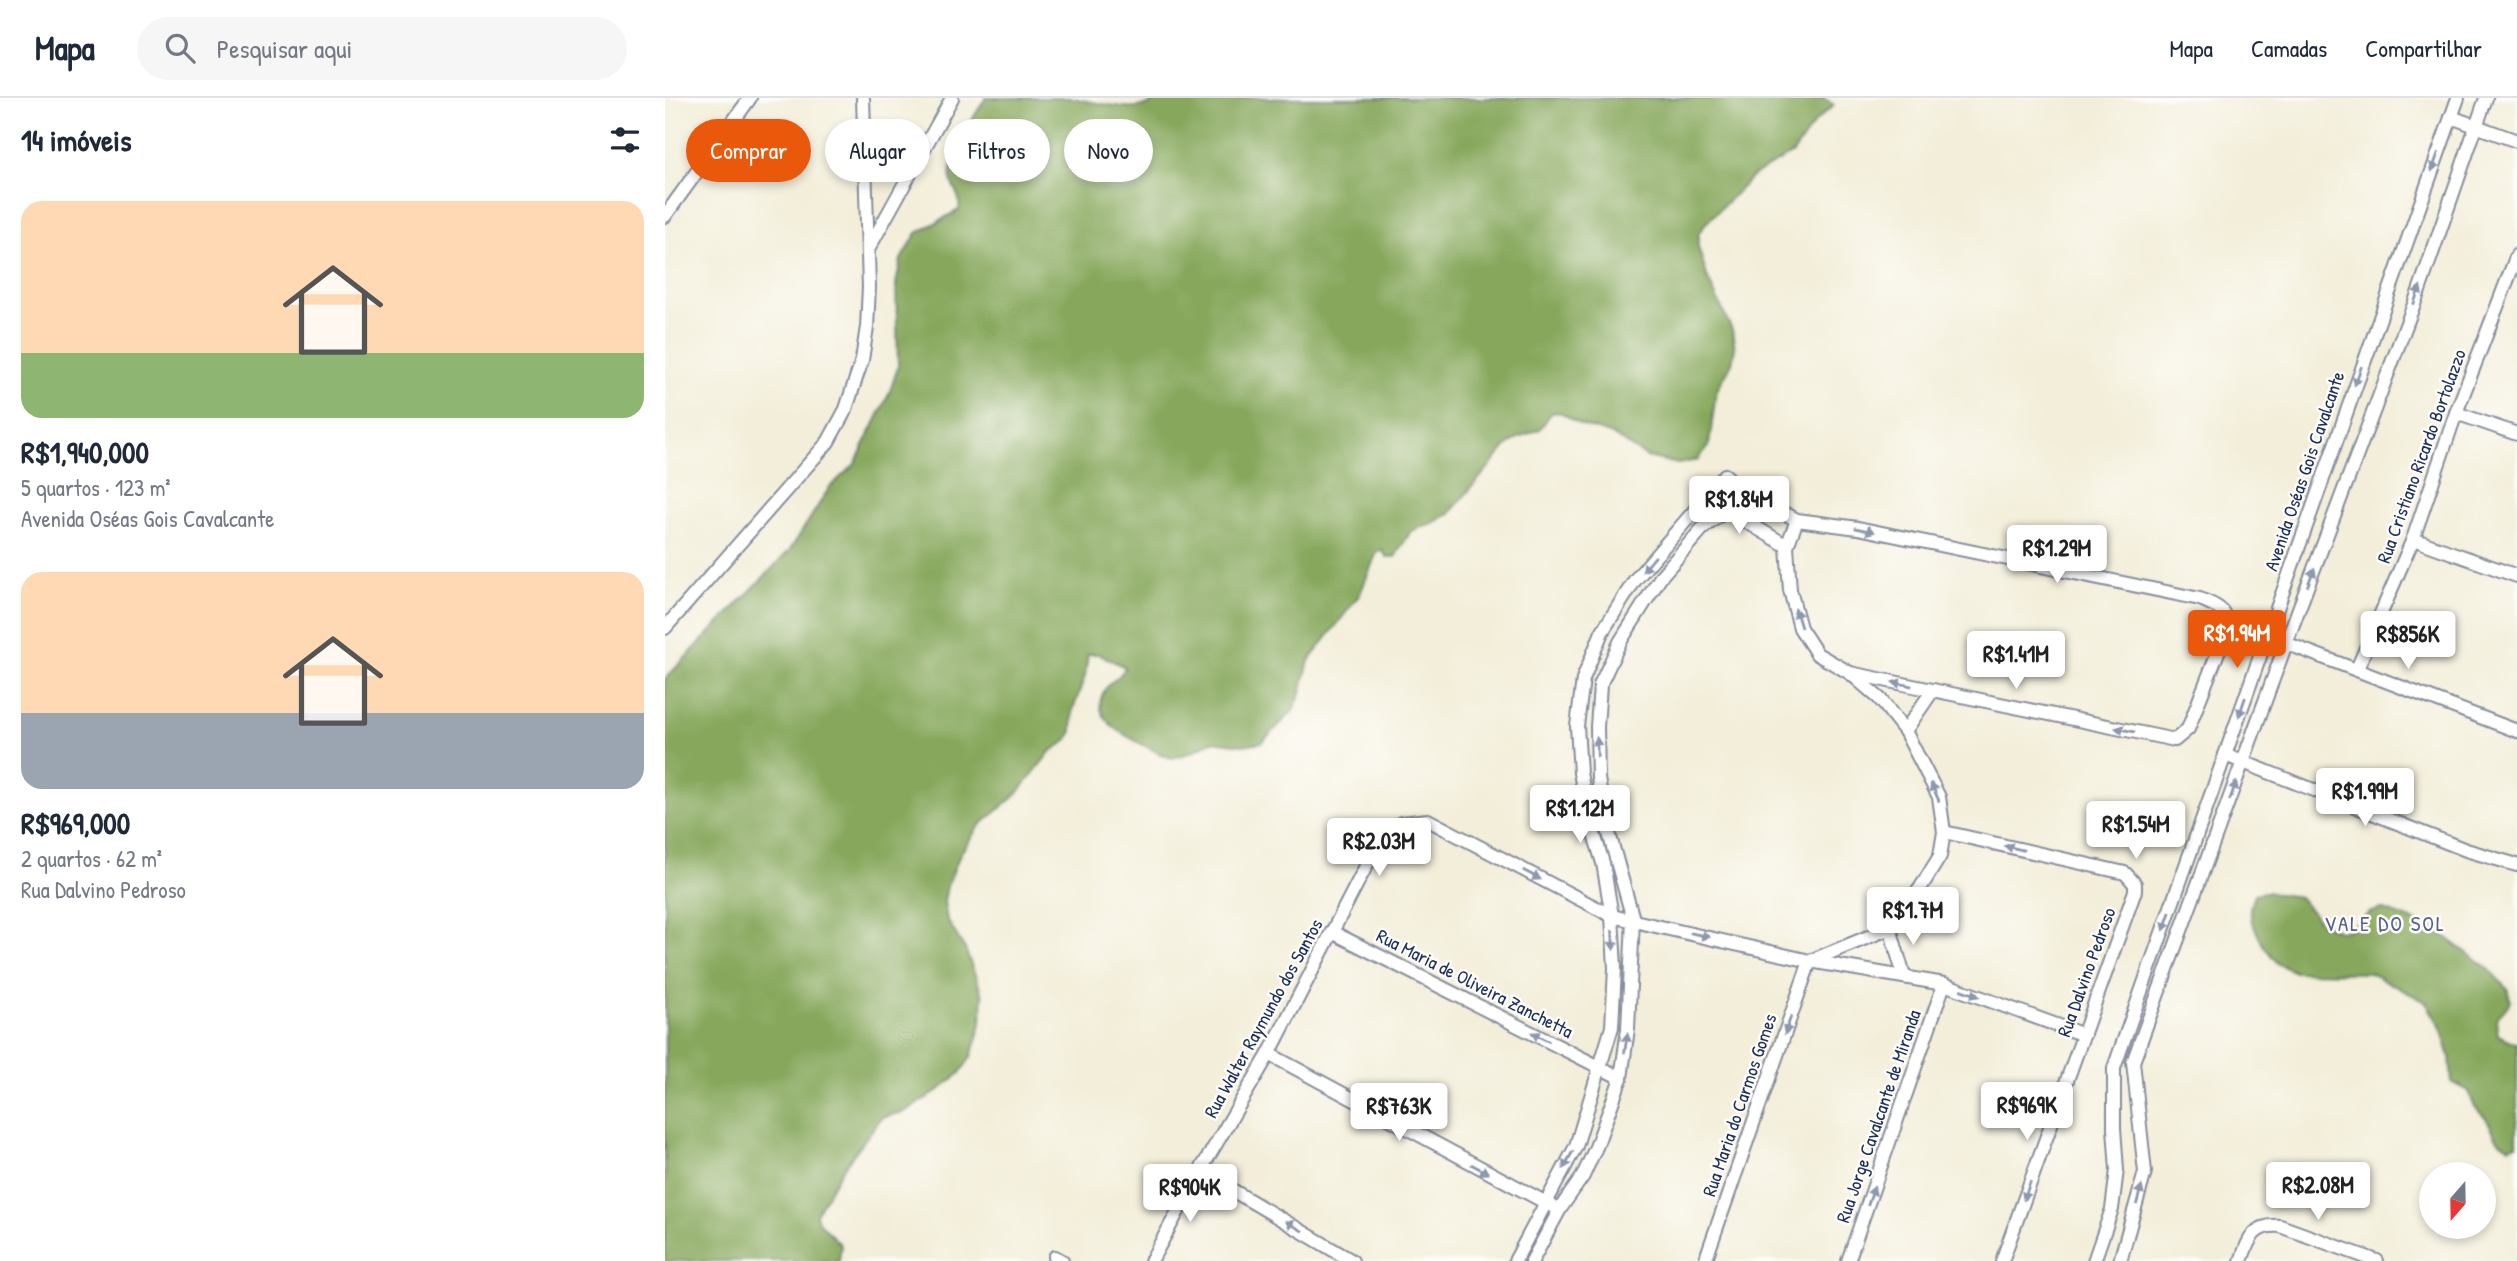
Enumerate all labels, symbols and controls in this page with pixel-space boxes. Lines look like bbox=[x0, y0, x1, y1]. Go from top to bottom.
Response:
search box bbox=[137, 17, 627, 80]
text: Mapa bbox=[35, 26, 95, 70]
icon: search bbox=[161, 29, 199, 67]
text: Pesquisar aqui bbox=[217, 31, 352, 66]
text: Mapa bbox=[2170, 32, 2213, 64]
text: Camadas bbox=[2251, 32, 2327, 64]
text: Compartilhar bbox=[2365, 32, 2482, 64]
chip: Comprar bbox=[686, 119, 811, 182]
chip: Alugar bbox=[825, 119, 930, 182]
chip: Filtros bbox=[944, 119, 1050, 182]
chip: Novo bbox=[1064, 119, 1153, 182]
text: 14 imóveis bbox=[21, 120, 131, 160]
icon: filters bbox=[606, 121, 644, 159]
one-way arrow bbox=[2429, 152, 2440, 173]
icon: home bbox=[270, 247, 396, 373]
one-way arrow bbox=[2412, 285, 2423, 306]
street label: Rua Cristiano Ricardo Bortolazzo bbox=[2370, 345, 2472, 567]
one-way arrow bbox=[2352, 366, 2363, 387]
street label: Avenida Oséas Gois Cavalcante bbox=[2258, 367, 2350, 574]
text: R$1,940,000 bbox=[21, 432, 149, 472]
text: 5 quartos · 123 m² bbox=[21, 472, 171, 503]
pin: R$1.84M bbox=[1674, 476, 1804, 536]
text: R$1.84M bbox=[1705, 483, 1773, 514]
text: Avenida Oséas Gois Cavalcante bbox=[21, 503, 274, 534]
one-way arrow bbox=[1854, 524, 1876, 535]
pin: R$1.29M bbox=[1992, 526, 2122, 585]
text: R$1.29M bbox=[2023, 532, 2091, 563]
one-way arrow bbox=[1641, 555, 1657, 573]
one-way arrow bbox=[2306, 567, 2317, 588]
one-way arrow bbox=[1792, 607, 1802, 628]
pin: R$1.94M bbox=[2172, 610, 2302, 670]
pin: R$856K bbox=[2351, 612, 2465, 671]
text: R$1.94M bbox=[2204, 617, 2270, 648]
icon: home bbox=[270, 618, 396, 744]
text: R$856K bbox=[2377, 618, 2440, 649]
pin: R$1.41M bbox=[1951, 632, 2081, 691]
text: R$1.41M bbox=[1983, 638, 2049, 669]
one-way arrow bbox=[1891, 678, 1913, 689]
one-way arrow bbox=[2236, 696, 2247, 717]
one-way arrow bbox=[2114, 725, 2136, 736]
one-way arrow bbox=[1592, 736, 1603, 758]
pin: R$1.99M bbox=[2300, 768, 2430, 828]
text: R$1.99M bbox=[2332, 775, 2398, 806]
one-way arrow bbox=[2228, 780, 2239, 801]
one-way arrow bbox=[1929, 782, 1941, 802]
pin: R$1.12M bbox=[1515, 786, 1645, 845]
text: R$1.12M bbox=[1546, 792, 1614, 823]
pin: R$1.54M bbox=[2071, 802, 2201, 861]
text: R$969,000 bbox=[21, 803, 130, 843]
text: R$1.54M bbox=[2102, 808, 2170, 839]
pin: R$2.03M bbox=[1314, 818, 1444, 878]
text: R$2.03M bbox=[1343, 825, 1415, 856]
one-way arrow bbox=[2003, 842, 2025, 853]
text: 2 quartos · 62 m² bbox=[21, 843, 162, 874]
one-way arrow bbox=[1522, 869, 1542, 880]
text: Rua Dalvino Pedroso bbox=[21, 874, 186, 905]
pin: R$1.7M bbox=[1856, 888, 1970, 947]
text: R$1.7M bbox=[1883, 894, 1943, 925]
street label: Rua Dalvino Pedroso bbox=[2051, 903, 2122, 1040]
district label: VALE DO SOL bbox=[2324, 909, 2446, 938]
one-way arrow bbox=[2161, 911, 2172, 932]
street label: Rua Walter Raymundo dos Santos bbox=[1197, 914, 1329, 1122]
street label: Rua Maria de Oliveira Zanchetta bbox=[1372, 922, 1578, 1044]
one-way arrow bbox=[1608, 929, 1619, 951]
one-way arrow bbox=[1689, 930, 1711, 941]
one-way arrow bbox=[1959, 988, 1980, 999]
street label: Rua Jorge Cavalcante de Miranda bbox=[1829, 1006, 1927, 1226]
street label: Rua Maria do Carmos Gomes bbox=[1696, 1010, 1782, 1200]
one-way arrow bbox=[1782, 1015, 1793, 1036]
one-way arrow bbox=[1530, 1032, 1550, 1043]
one-way arrow bbox=[1621, 1032, 1632, 1054]
pin: R$969K bbox=[1970, 1082, 2084, 1142]
pin: R$763K bbox=[1342, 1084, 1456, 1143]
text: R$969K bbox=[1997, 1089, 2057, 1120]
text: R$763K bbox=[1367, 1090, 1432, 1121]
one-way arrow bbox=[1562, 1150, 1574, 1170]
one-way arrow bbox=[1470, 1162, 1490, 1174]
pin: R$2.08M bbox=[2253, 1162, 2383, 1222]
north arrow bbox=[2419, 1162, 2495, 1239]
map controls bbox=[2419, 1162, 2496, 1239]
pin: R$904K bbox=[1133, 1164, 1247, 1224]
text: R$2.08M bbox=[2282, 1169, 2354, 1200]
text: R$904K bbox=[1159, 1171, 1221, 1202]
one-way arrow bbox=[2021, 1181, 2032, 1202]
one-way arrow bbox=[2134, 1185, 2144, 1206]
one-way arrow bbox=[1866, 1186, 1877, 1207]
one-way arrow bbox=[1284, 1220, 1303, 1232]

